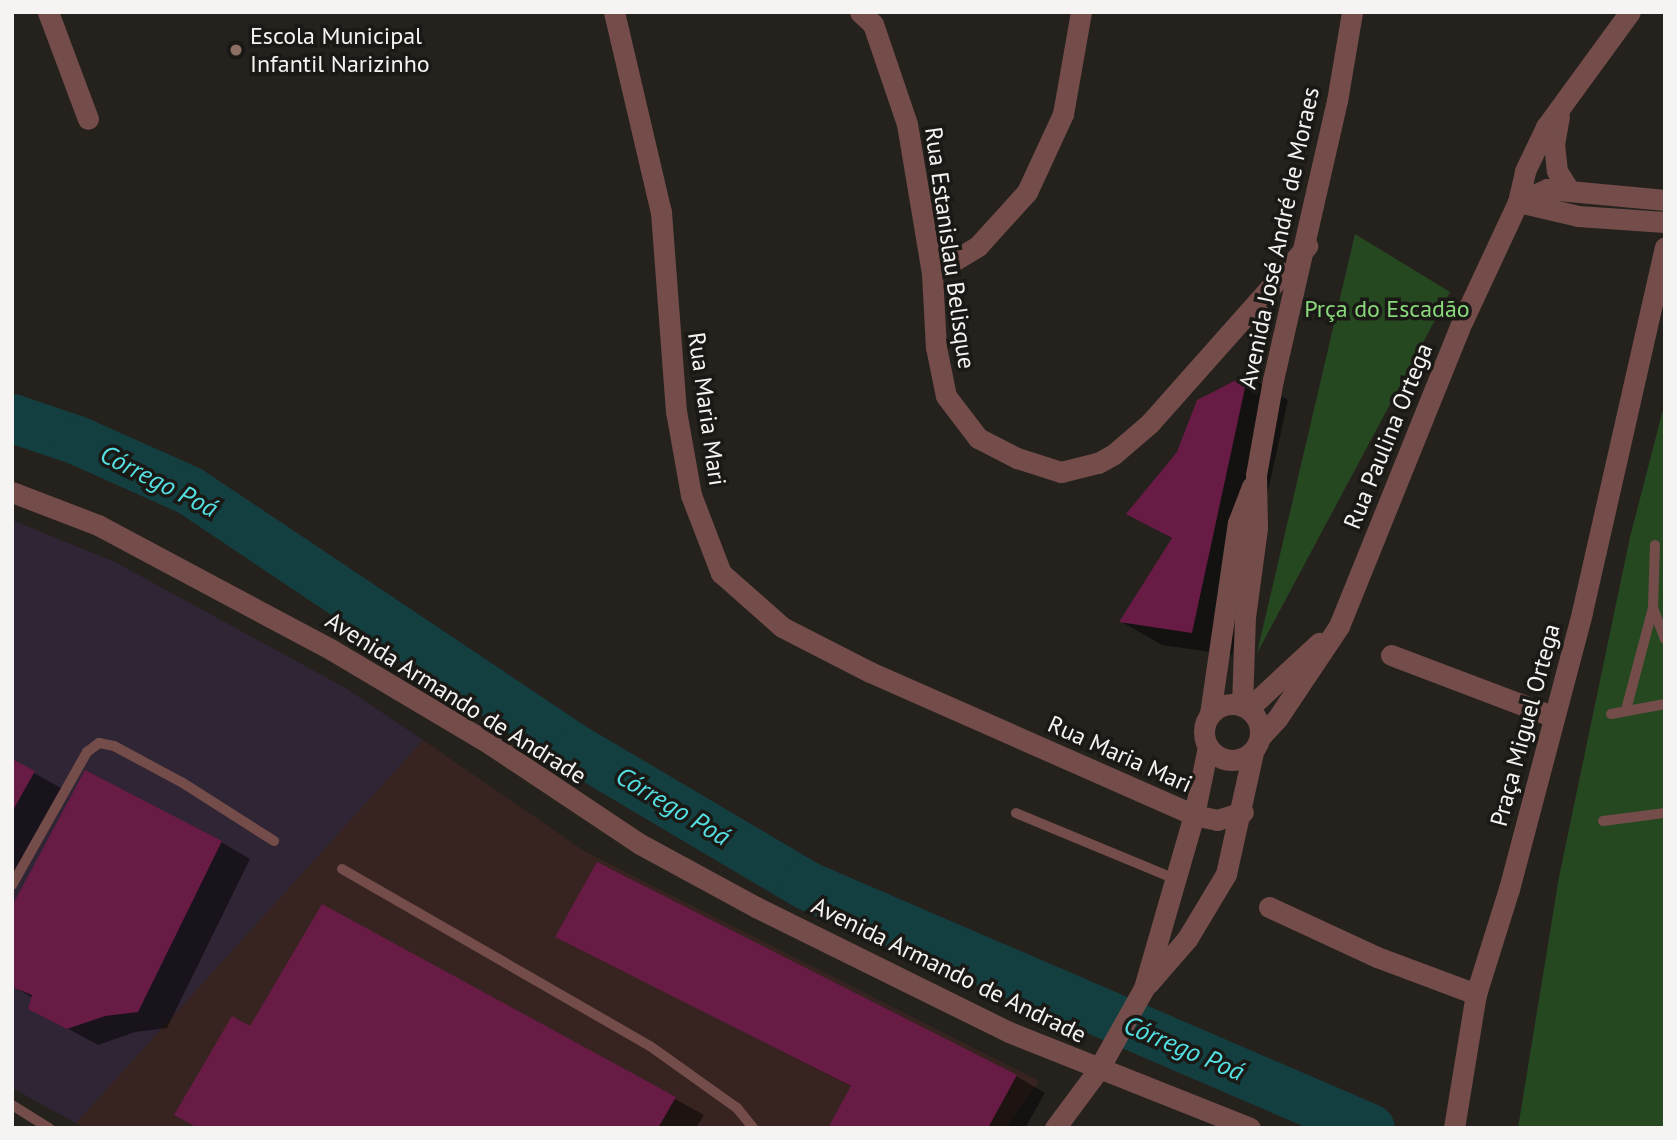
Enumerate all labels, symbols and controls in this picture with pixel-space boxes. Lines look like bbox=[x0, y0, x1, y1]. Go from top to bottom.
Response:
place label: Escola Municipal Infantil Narizinho bbox=[250, 22, 430, 78]
marker: Escola Municipal Infantil Narizinho bbox=[228, 42, 244, 58]
street label: Avenida José André de Moraes bbox=[1233, 84, 1325, 392]
street label: Rua Estanislau Belisque bbox=[919, 125, 981, 371]
park label: Prça do Escadão bbox=[1304, 295, 1470, 323]
street label: Rua Maria Mari bbox=[682, 330, 732, 488]
street label: Rua Paulina Ortega bbox=[1338, 339, 1438, 533]
water label: Córrego Poá bbox=[95, 438, 223, 524]
street label: Avenida Armando de Andrade bbox=[320, 605, 592, 791]
street label: Praça Miguel Ortega bbox=[1484, 621, 1566, 829]
street label: Rua Maria Mari bbox=[1044, 709, 1196, 799]
water label: Córrego Poá bbox=[610, 760, 736, 852]
street label: Avenida Armando de Andrade bbox=[806, 891, 1092, 1049]
water label: Córrego Poá bbox=[1119, 1009, 1249, 1087]

